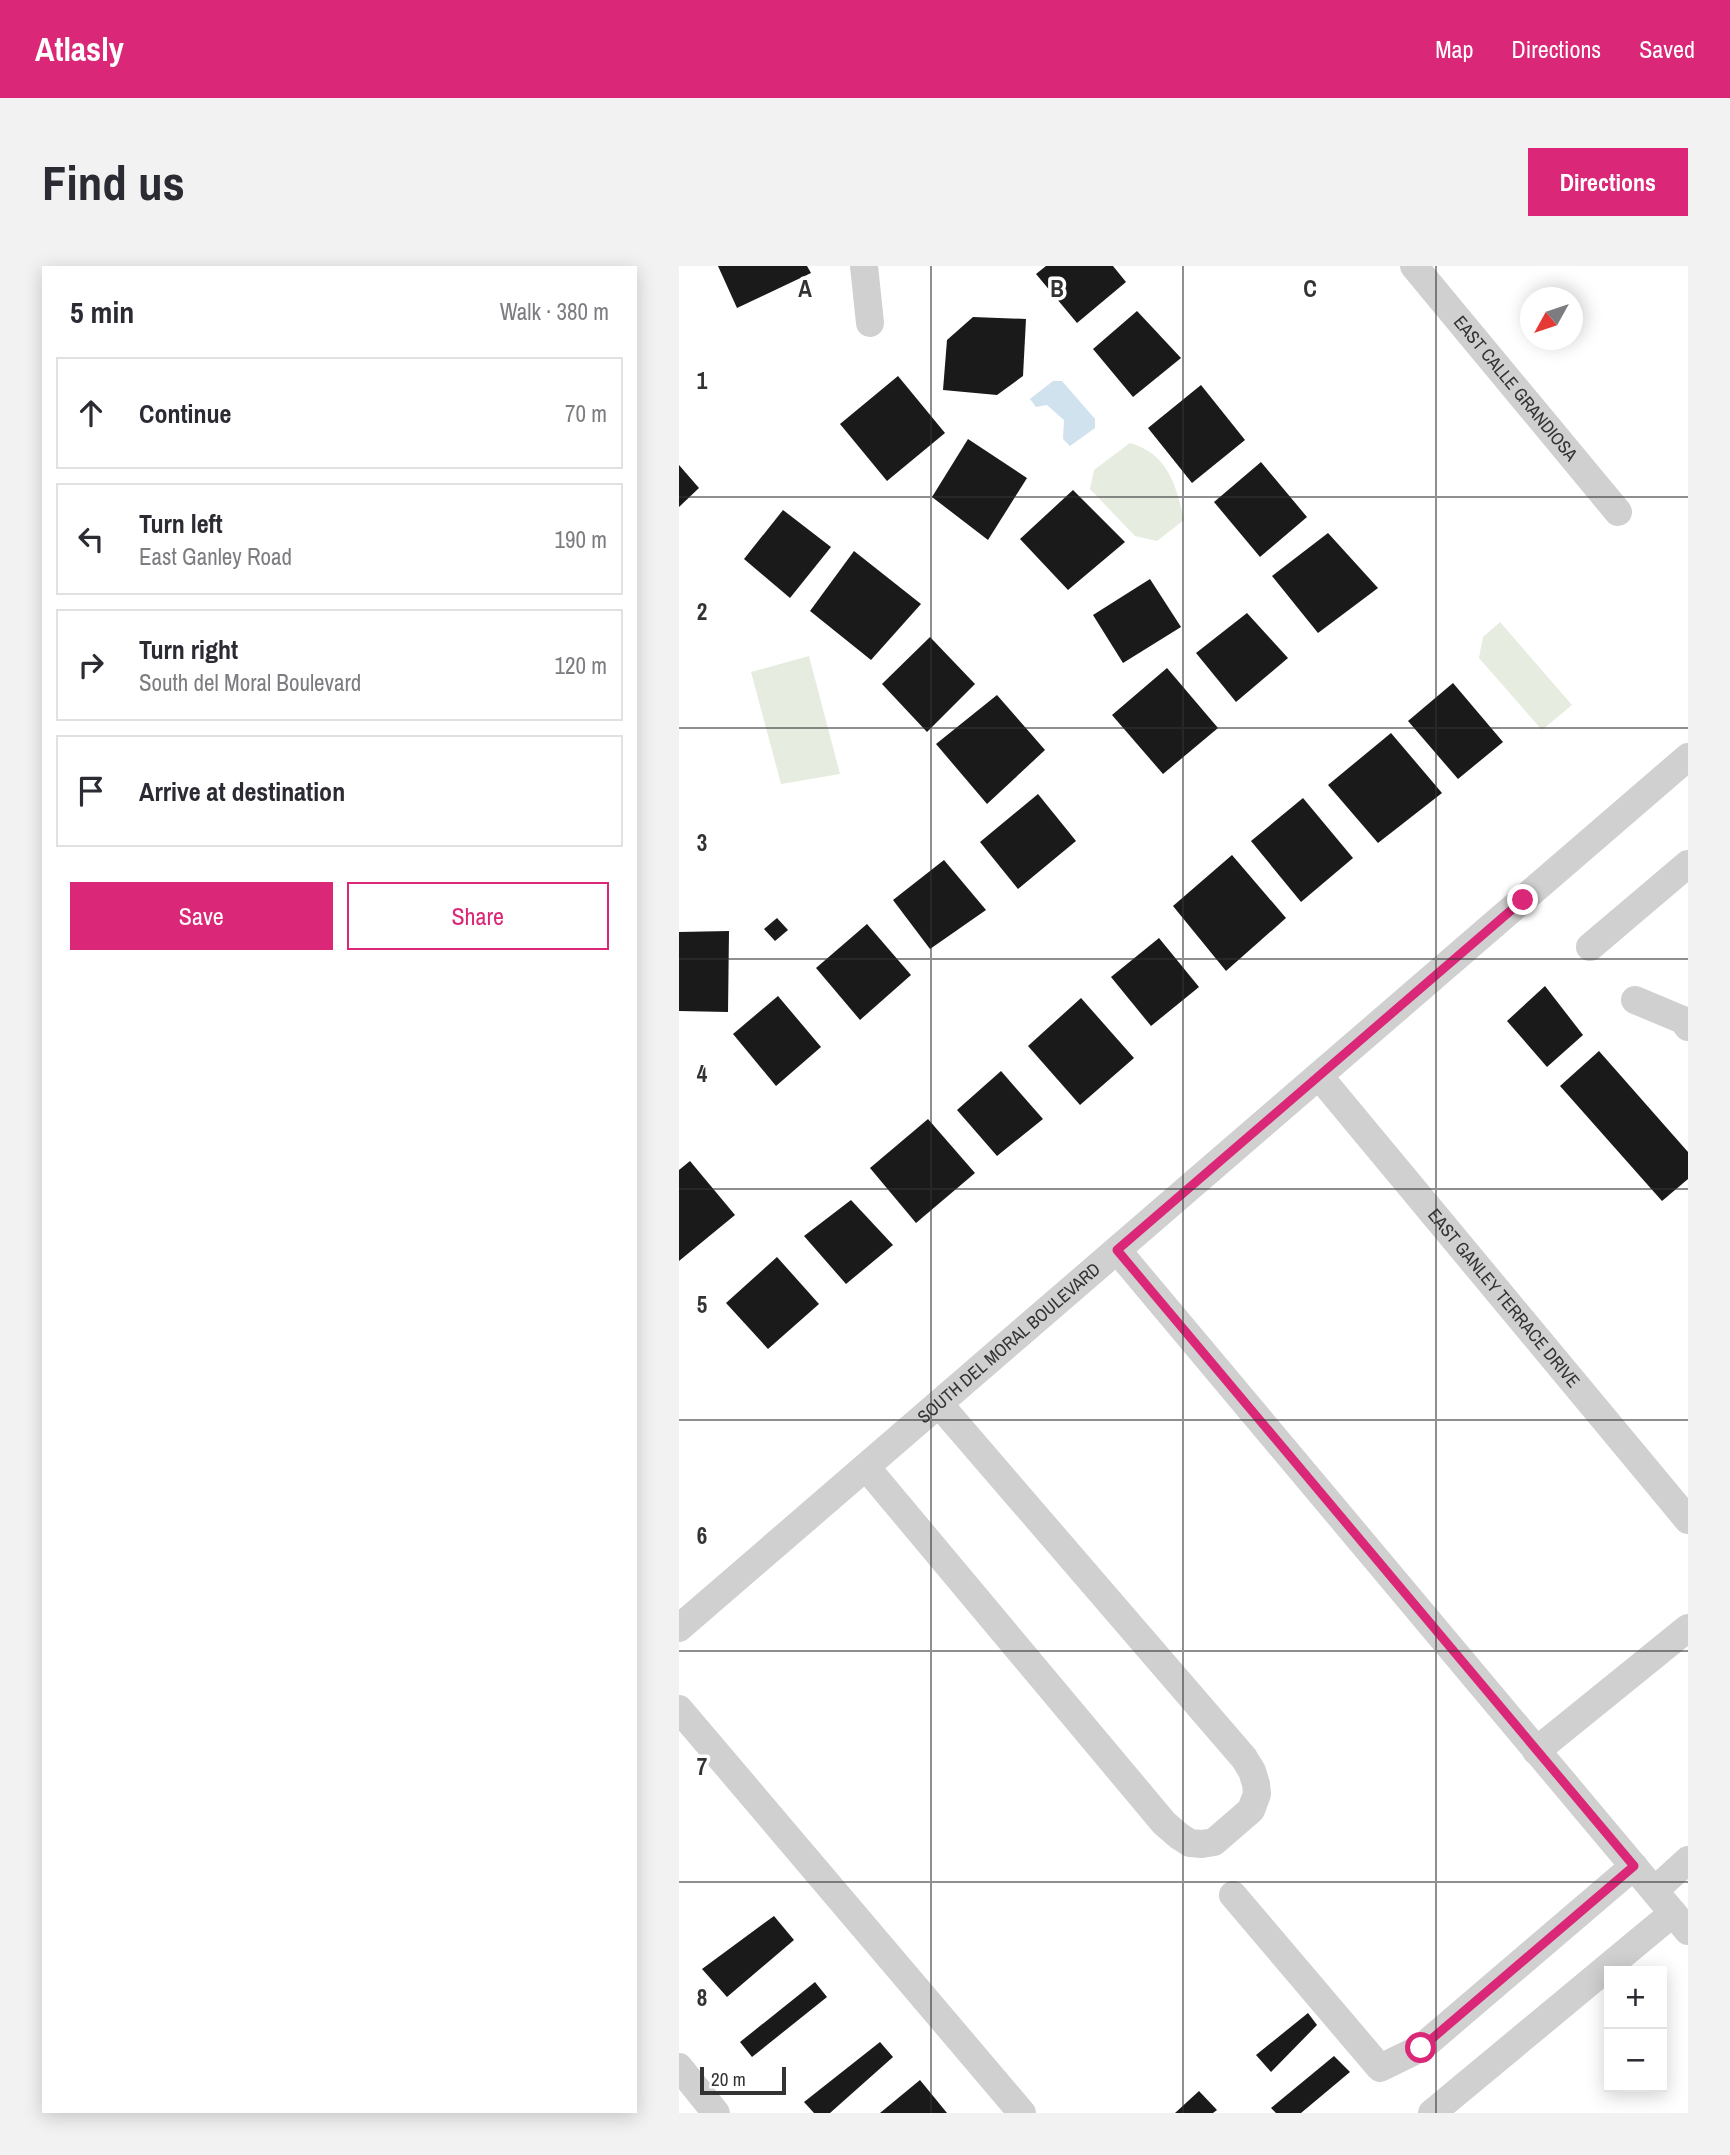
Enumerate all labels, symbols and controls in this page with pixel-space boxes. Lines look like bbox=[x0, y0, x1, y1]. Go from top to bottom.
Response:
text: Atlasly bbox=[35, 27, 124, 71]
text: Map bbox=[1435, 33, 1473, 65]
text: Directions bbox=[1511, 33, 1601, 65]
text: Saved bbox=[1639, 33, 1695, 65]
button: Directions bbox=[1528, 148, 1688, 216]
text: Find us bbox=[42, 149, 185, 215]
text: A bbox=[798, 273, 812, 304]
text: B bbox=[1050, 273, 1064, 304]
text: C bbox=[1303, 273, 1317, 304]
north arrow bbox=[1520, 287, 1583, 350]
text: 5 min bbox=[70, 292, 134, 332]
text: Walk · 380 m bbox=[500, 296, 609, 327]
street label: EAST CALLE GRANDIOSA bbox=[1448, 310, 1584, 466]
text: 1 bbox=[697, 365, 708, 396]
icon: ahead bbox=[72, 394, 110, 432]
text: Continue bbox=[139, 396, 231, 431]
text: 70 m bbox=[565, 398, 607, 429]
text: Turn left bbox=[139, 506, 223, 541]
icon: left bbox=[72, 520, 110, 558]
text: 190 m bbox=[555, 524, 607, 555]
text: East Ganley Road bbox=[139, 541, 292, 572]
text: 2 bbox=[697, 596, 707, 627]
text: Turn right bbox=[139, 632, 238, 667]
icon: right bbox=[72, 646, 110, 684]
text: 120 m bbox=[555, 650, 607, 681]
text: South del Moral Boulevard bbox=[139, 667, 361, 698]
icon: arrive bbox=[72, 772, 110, 810]
text: Arrive at destination bbox=[139, 774, 345, 809]
text: 3 bbox=[697, 827, 707, 858]
button: Save bbox=[70, 882, 333, 950]
button: Share bbox=[347, 882, 609, 950]
route end bbox=[1507, 884, 1538, 915]
text: 4 bbox=[697, 1058, 708, 1089]
street label: EAST GANLEY TERRACE DRIVE bbox=[1422, 1203, 1586, 1393]
street label: SOUTH DEL MORAL BOULEVARD bbox=[912, 1257, 1106, 1429]
text: 5 bbox=[697, 1289, 707, 1320]
text: 6 bbox=[697, 1520, 707, 1551]
text: 7 bbox=[697, 1751, 707, 1782]
map controls bbox=[1604, 1966, 1667, 2092]
button: + bbox=[1604, 1966, 1667, 2029]
text: 8 bbox=[697, 1982, 707, 2013]
button: − bbox=[1604, 2029, 1667, 2092]
route start bbox=[1405, 2032, 1436, 2063]
scale bar bbox=[700, 2064, 786, 2096]
text: 20 m bbox=[711, 2066, 746, 2092]

